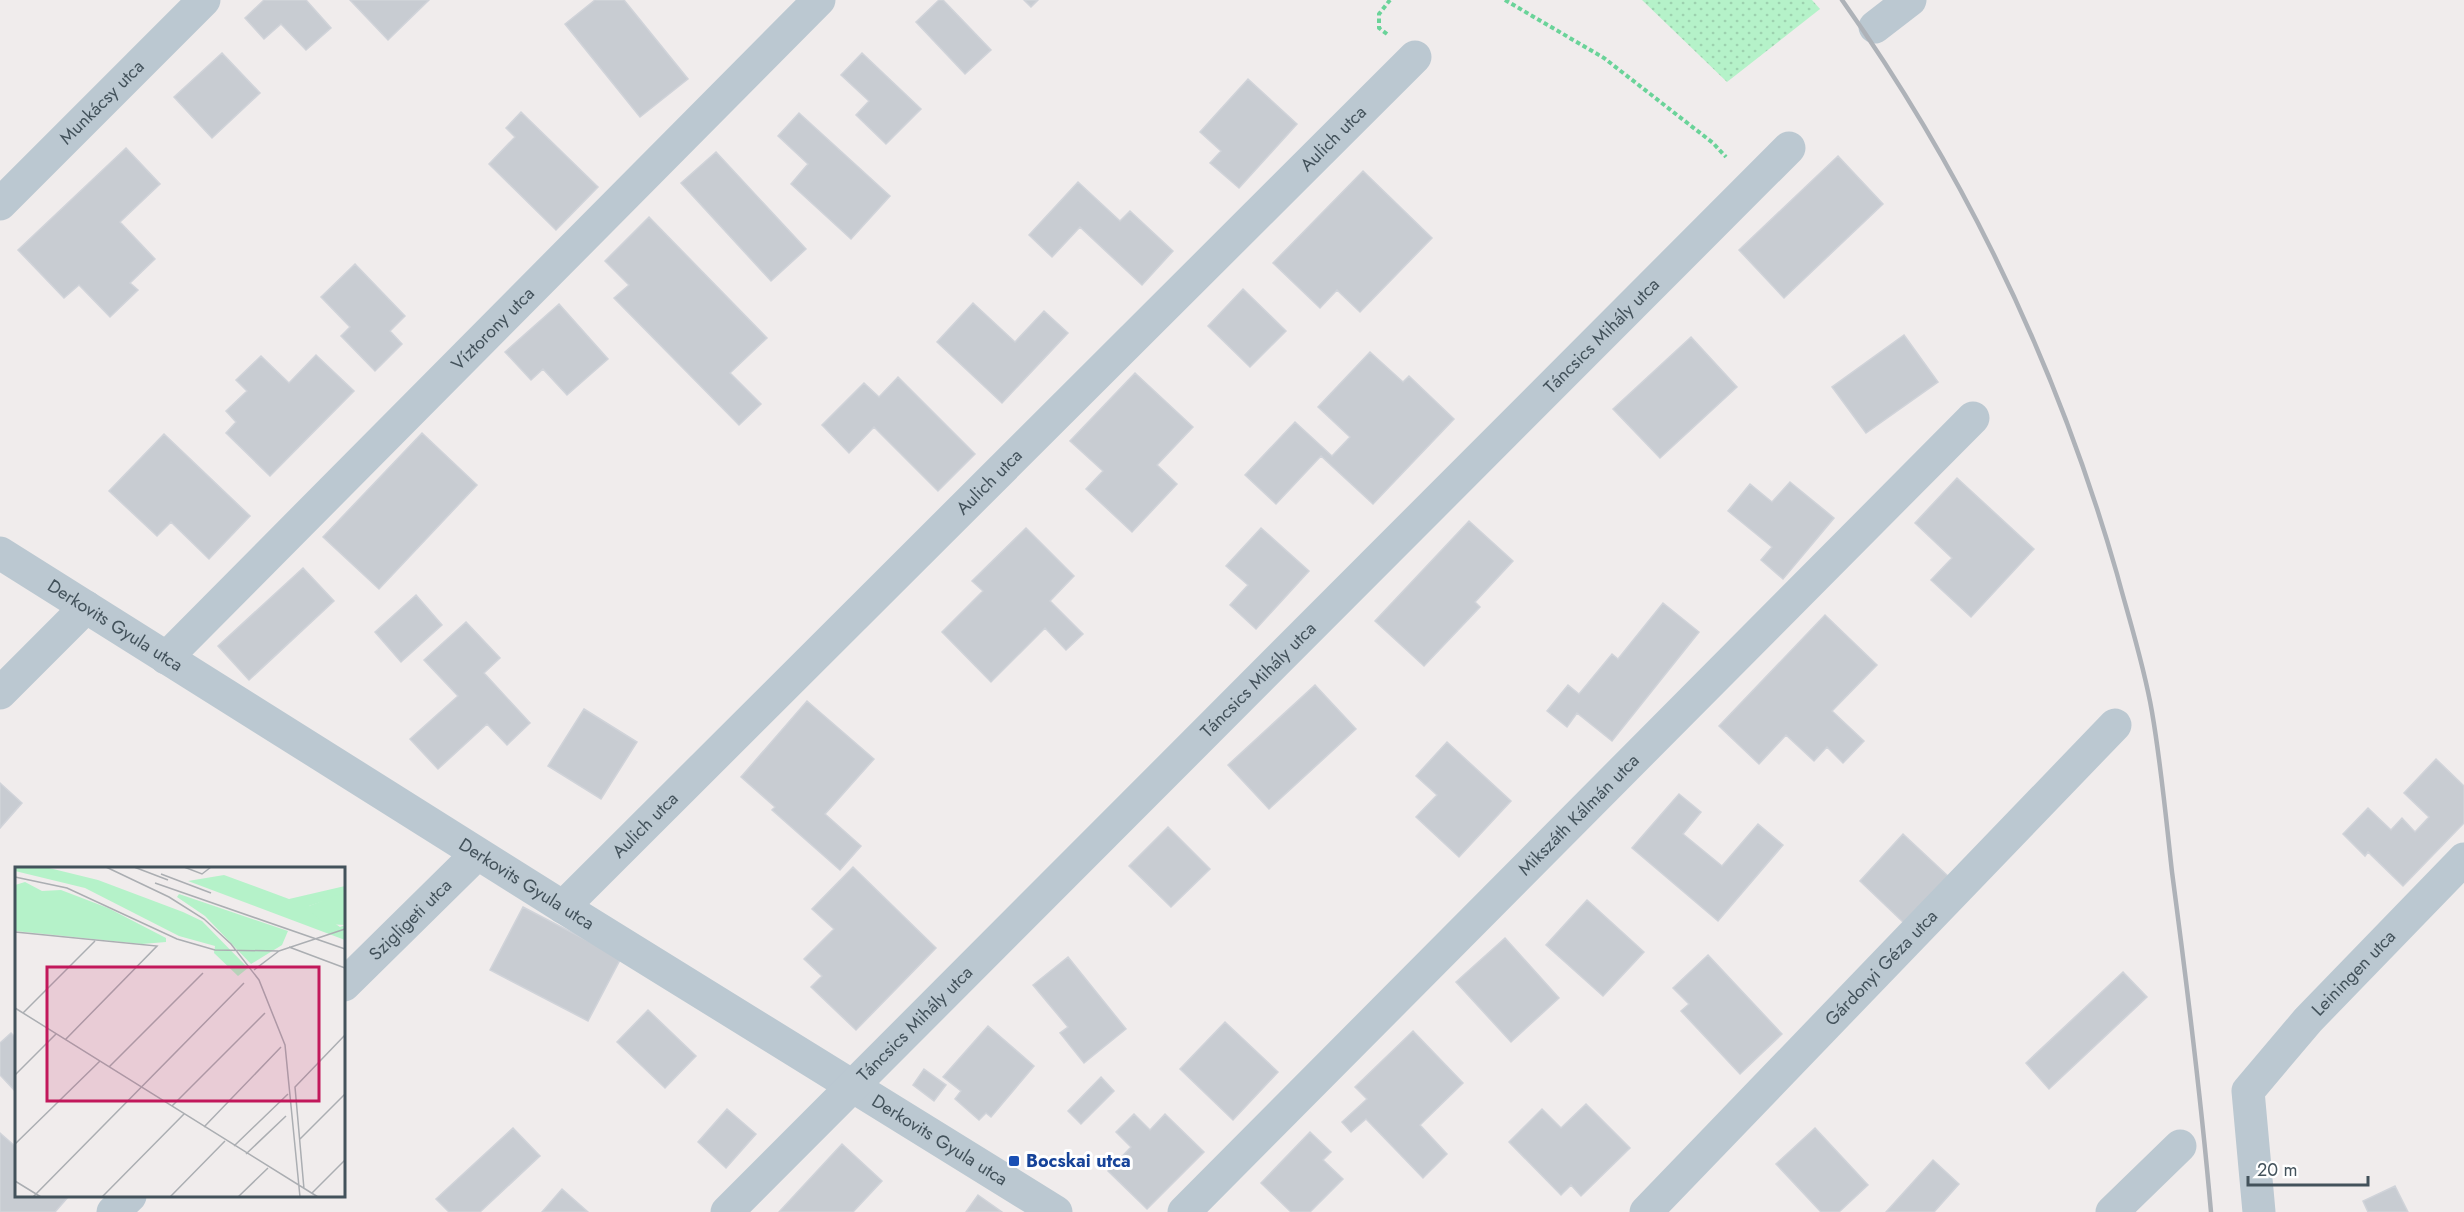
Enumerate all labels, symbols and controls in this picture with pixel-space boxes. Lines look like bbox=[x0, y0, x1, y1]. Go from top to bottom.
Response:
street label: Munkácsy utca bbox=[54, 54, 150, 150]
street label: Aulich utca bbox=[1294, 100, 1372, 178]
street label: Táncsics Mihály utca bbox=[1538, 272, 1665, 400]
street label: Víztorony utca bbox=[445, 281, 540, 376]
street label: Aulich utca bbox=[950, 443, 1028, 521]
street label: Derkovits Gyula utca bbox=[42, 573, 188, 678]
street label: Táncsics Mihály utca bbox=[1195, 616, 1322, 744]
street label: Mikszáth Kálmán utca bbox=[1512, 748, 1645, 882]
street label: Aulich utca bbox=[606, 786, 684, 864]
street label: Derkovits Gyula utca bbox=[454, 832, 599, 936]
inset map bbox=[15, 867, 345, 1197]
street label: Szigligeti utca bbox=[363, 873, 457, 967]
street label: Gárdonyi Géza utca bbox=[1819, 904, 1944, 1032]
street label: Leiningen utca bbox=[2306, 924, 2402, 1022]
street label: Táncsics Mihály utca bbox=[851, 960, 979, 1088]
street label: Derkovits Gyula utca bbox=[867, 1088, 1013, 1192]
place label: Bocskai utca bbox=[1026, 1148, 1131, 1174]
scale bar bbox=[2248, 1149, 2368, 1187]
marker: Bocskai utca bbox=[1007, 1154, 1021, 1168]
text: 20 m bbox=[2257, 1157, 2297, 1183]

